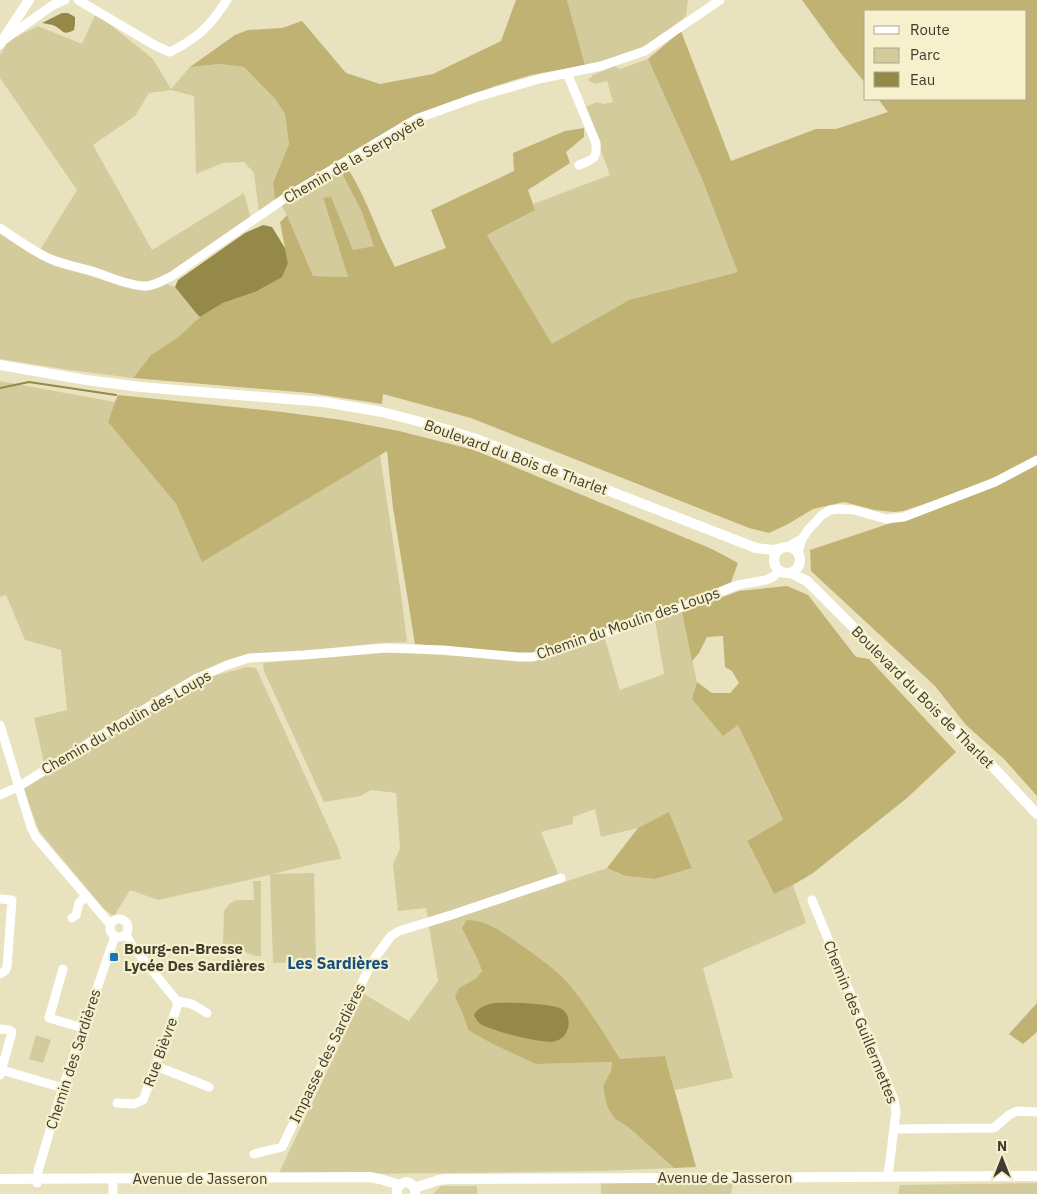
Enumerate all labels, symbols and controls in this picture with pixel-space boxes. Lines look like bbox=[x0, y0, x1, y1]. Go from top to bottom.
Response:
legend bbox=[864, 10, 1027, 100]
text: Route bbox=[910, 20, 950, 39]
text: Parc bbox=[910, 45, 940, 64]
text: Eau bbox=[910, 70, 935, 89]
street label: Chemin de la Serpoyère bbox=[280, 111, 428, 207]
street label: Boulevard du Bois de Tharlet bbox=[422, 415, 610, 499]
street label: Chemin du Moulin des Loups bbox=[534, 583, 722, 663]
street label: Boulevard du Bois de Tharlet bbox=[848, 622, 998, 772]
street label: Chemin du Moulin des Loups bbox=[38, 666, 214, 778]
street label: Chemin des Guillermettes bbox=[820, 938, 902, 1106]
place label: Bourg-en-Bresse Lycée Des Sardières bbox=[124, 939, 266, 975]
marker: Bourg-en-Bresse Lycée Des Sardières bbox=[108, 951, 120, 963]
district label: Les Sardières bbox=[287, 953, 389, 973]
street label: Impasse des Sardières bbox=[285, 980, 369, 1126]
street label: Chemin des Sardières bbox=[41, 986, 105, 1132]
street label: Rue Bièvre bbox=[139, 1015, 181, 1089]
north arrow bbox=[977, 1134, 1027, 1184]
text: N bbox=[997, 1137, 1007, 1155]
street label: Avenue de Jasseron bbox=[658, 1168, 792, 1187]
street label: Avenue de Jasseron bbox=[133, 1169, 267, 1188]

